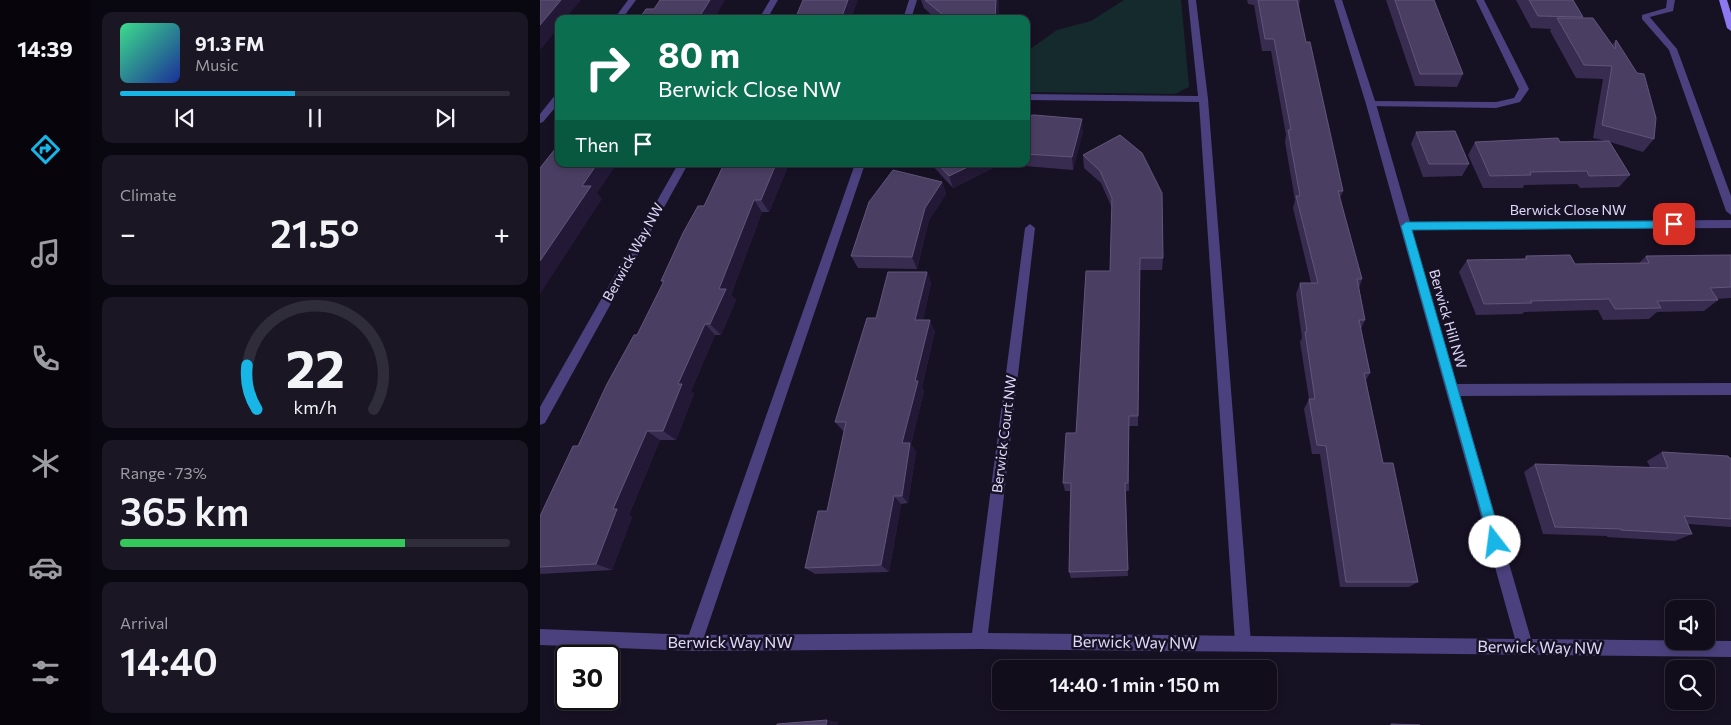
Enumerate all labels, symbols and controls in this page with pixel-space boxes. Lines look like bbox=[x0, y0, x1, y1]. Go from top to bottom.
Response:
text: 91.3 FM bbox=[195, 32, 264, 55]
text: 80 m bbox=[658, 32, 740, 75]
text: 14:39 bbox=[17, 35, 73, 62]
icon: right bbox=[575, 35, 640, 100]
text: Music bbox=[195, 55, 239, 74]
text: Berwick Close NW bbox=[658, 75, 841, 102]
icon: previous bbox=[171, 104, 199, 132]
icon: pause bbox=[301, 104, 329, 132]
icon: next bbox=[431, 104, 459, 132]
icon: arrive bbox=[629, 130, 657, 158]
icon: directions bbox=[28, 132, 63, 167]
text: Then bbox=[575, 133, 619, 156]
text: Climate bbox=[120, 185, 176, 204]
street label: Berwick Way NW bbox=[599, 200, 667, 304]
street label: Berwick Close NW bbox=[1510, 201, 1626, 218]
pin bbox=[1653, 203, 1695, 245]
text: 21.5° bbox=[270, 209, 359, 256]
icon: arrive bbox=[1660, 210, 1688, 238]
text: − bbox=[120, 216, 136, 250]
text: + bbox=[494, 216, 510, 250]
icon: music bbox=[28, 236, 63, 271]
street label: Berwick Hill NW bbox=[1426, 267, 1471, 371]
text: 22 bbox=[285, 335, 345, 399]
icon: phone bbox=[28, 341, 63, 376]
street label: Berwick Court NW bbox=[988, 374, 1019, 494]
text: km/h bbox=[293, 396, 337, 418]
icon: climate bbox=[28, 446, 63, 481]
text: Range · 73% bbox=[120, 463, 207, 482]
text: 365 km bbox=[120, 487, 249, 534]
position arrow bbox=[1468, 515, 1520, 567]
icon: car bbox=[28, 550, 63, 585]
map controls bbox=[1665, 600, 1715, 710]
button: sound bbox=[1665, 600, 1715, 650]
text: Arrival bbox=[120, 613, 168, 632]
street label: Berwick Way NW bbox=[1072, 631, 1198, 652]
street label: Berwick Way NW bbox=[667, 632, 793, 651]
street label: Berwick Way NW bbox=[1477, 636, 1603, 657]
text: 14:40 bbox=[120, 637, 218, 684]
speed limit sign: 30 bbox=[555, 645, 620, 710]
icon: filters bbox=[28, 655, 63, 690]
button: search bbox=[1665, 660, 1715, 710]
text: 14:40 · 1 min · 150 m bbox=[1049, 673, 1220, 696]

